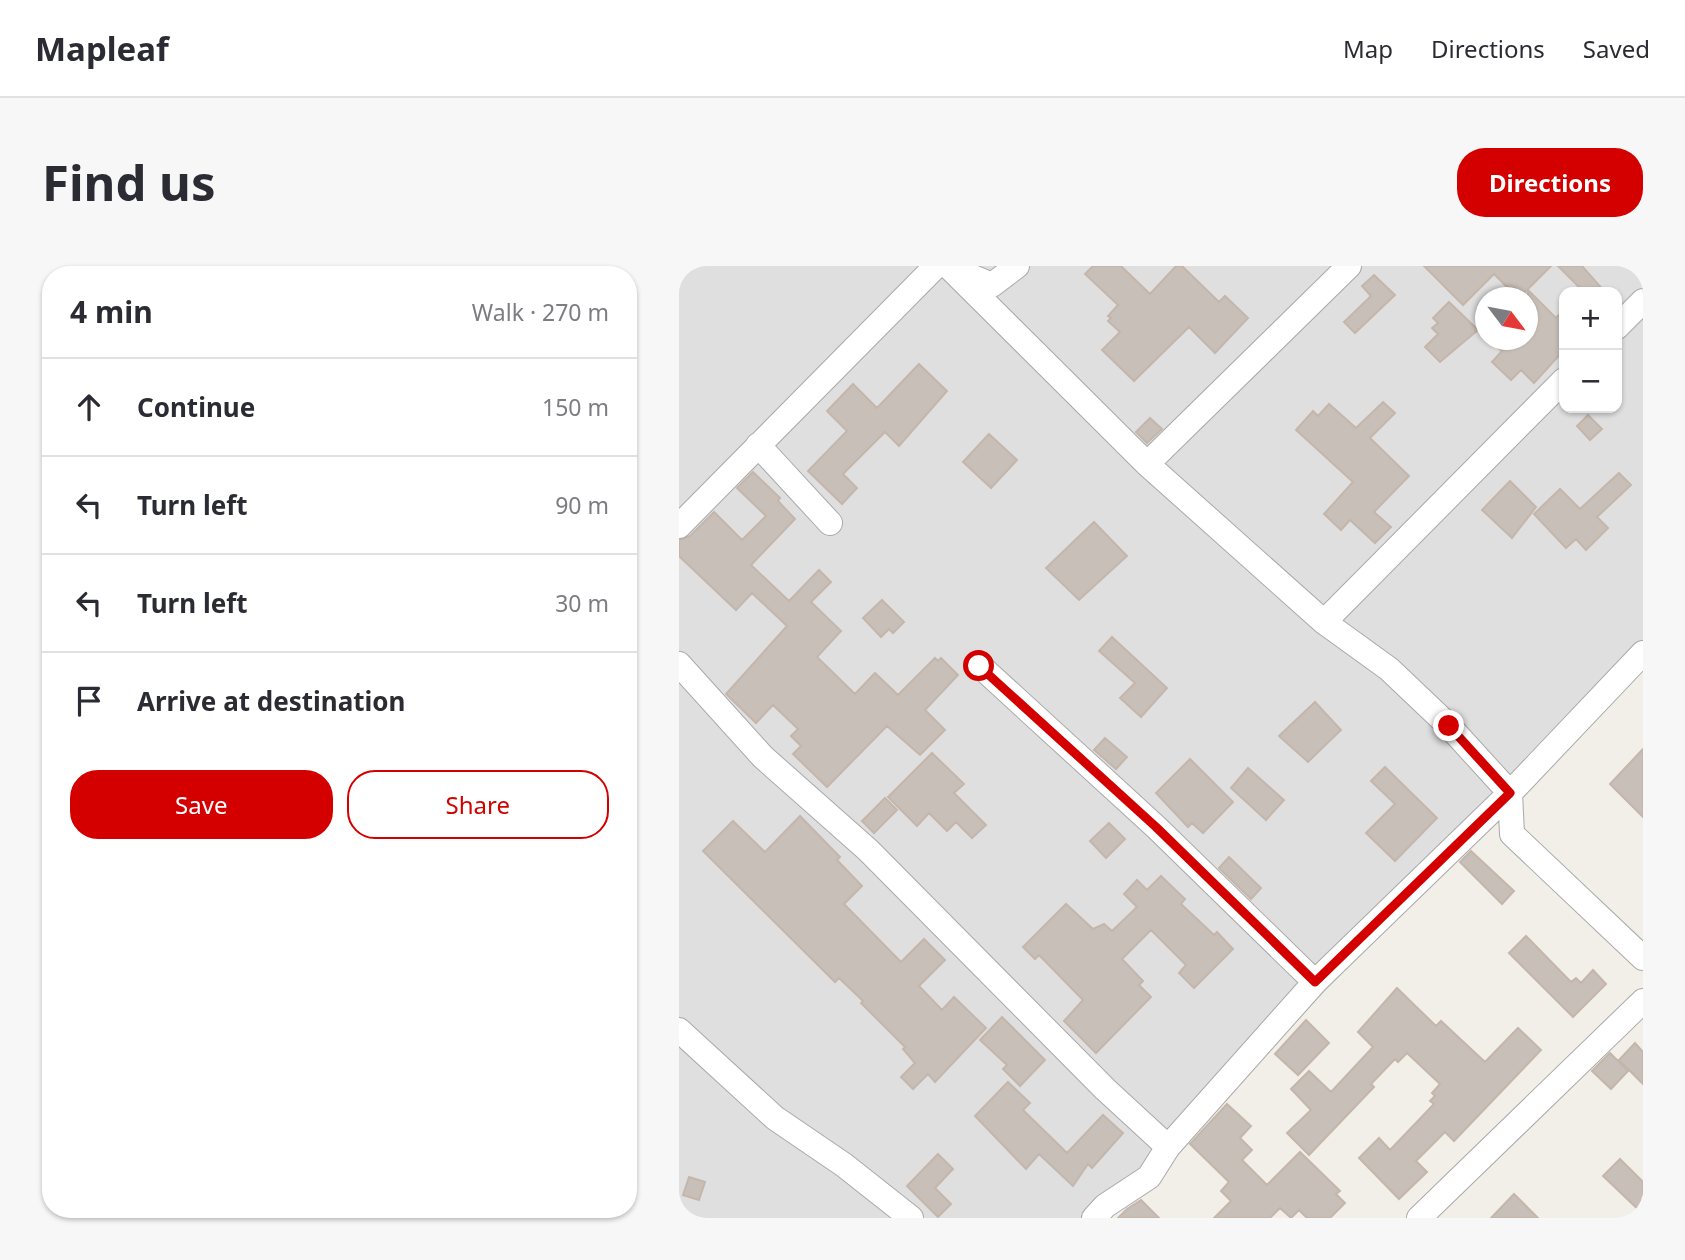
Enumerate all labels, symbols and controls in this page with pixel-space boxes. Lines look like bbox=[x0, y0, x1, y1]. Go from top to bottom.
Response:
text: Mapleaf bbox=[35, 26, 169, 71]
text: Map bbox=[1343, 32, 1393, 65]
text: Directions bbox=[1431, 32, 1545, 65]
text: Saved bbox=[1583, 32, 1650, 65]
button: Directions bbox=[1457, 148, 1643, 217]
text: Find us bbox=[42, 149, 216, 215]
north arrow bbox=[1475, 287, 1538, 350]
map controls bbox=[1559, 287, 1622, 413]
button: + bbox=[1559, 287, 1622, 350]
text: 4 min bbox=[70, 291, 153, 332]
text: Walk · 270 m bbox=[472, 296, 609, 328]
button: − bbox=[1559, 350, 1622, 413]
icon: ahead bbox=[70, 388, 108, 426]
text: Continue bbox=[137, 389, 255, 425]
text: 150 m bbox=[542, 391, 609, 423]
icon: left bbox=[70, 486, 108, 524]
text: Turn left bbox=[137, 487, 248, 523]
text: 90 m bbox=[555, 489, 609, 521]
icon: left bbox=[70, 584, 108, 622]
text: Turn left bbox=[137, 585, 248, 621]
text: 30 m bbox=[555, 587, 609, 619]
route start bbox=[963, 650, 994, 681]
icon: arrive bbox=[70, 682, 108, 720]
text: Arrive at destination bbox=[137, 683, 406, 719]
route end bbox=[1433, 710, 1464, 741]
button: Save bbox=[70, 770, 333, 839]
button: Share bbox=[347, 770, 609, 839]

